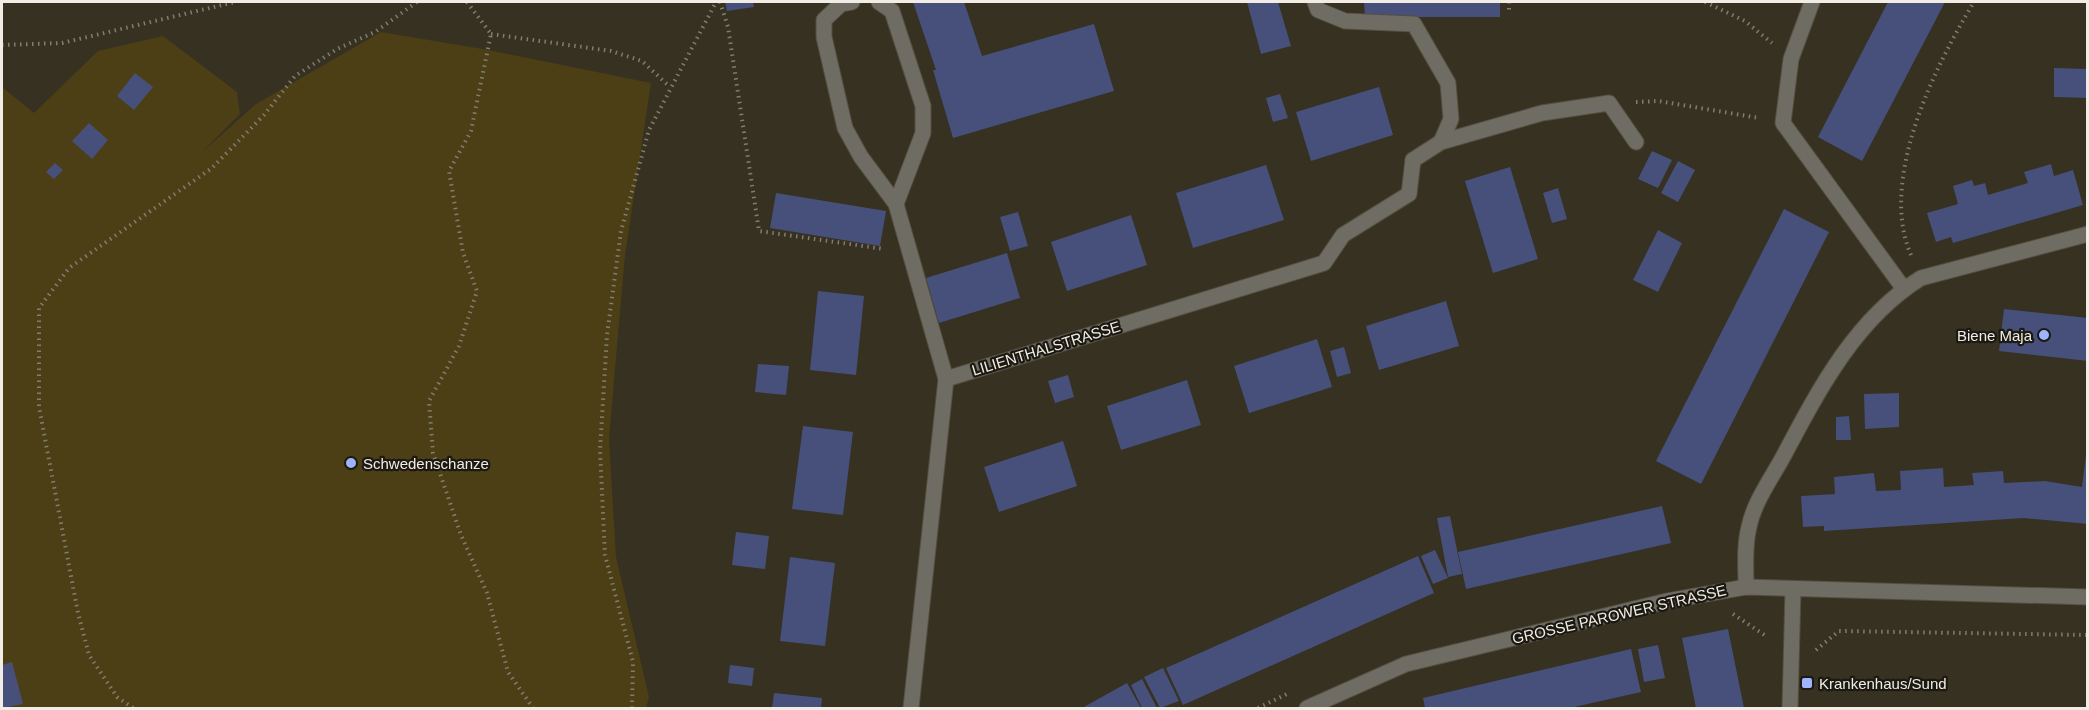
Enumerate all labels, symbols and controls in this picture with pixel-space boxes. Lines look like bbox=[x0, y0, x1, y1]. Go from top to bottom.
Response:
street label: LILIENTHALSTRASSE bbox=[970, 317, 1122, 379]
place label: Biene Maja bbox=[1957, 327, 2033, 344]
marker: Biene Maja bbox=[2037, 328, 2051, 342]
place label: Schwedenschanze bbox=[363, 455, 489, 472]
marker: Schwedenschanze bbox=[344, 456, 358, 470]
street label: GROSSE PAROWER STRASSE bbox=[1510, 581, 1728, 647]
place label: Krankenhaus/Sund bbox=[1819, 675, 1947, 692]
marker: Krankenhaus/Sund bbox=[1800, 676, 1814, 690]

